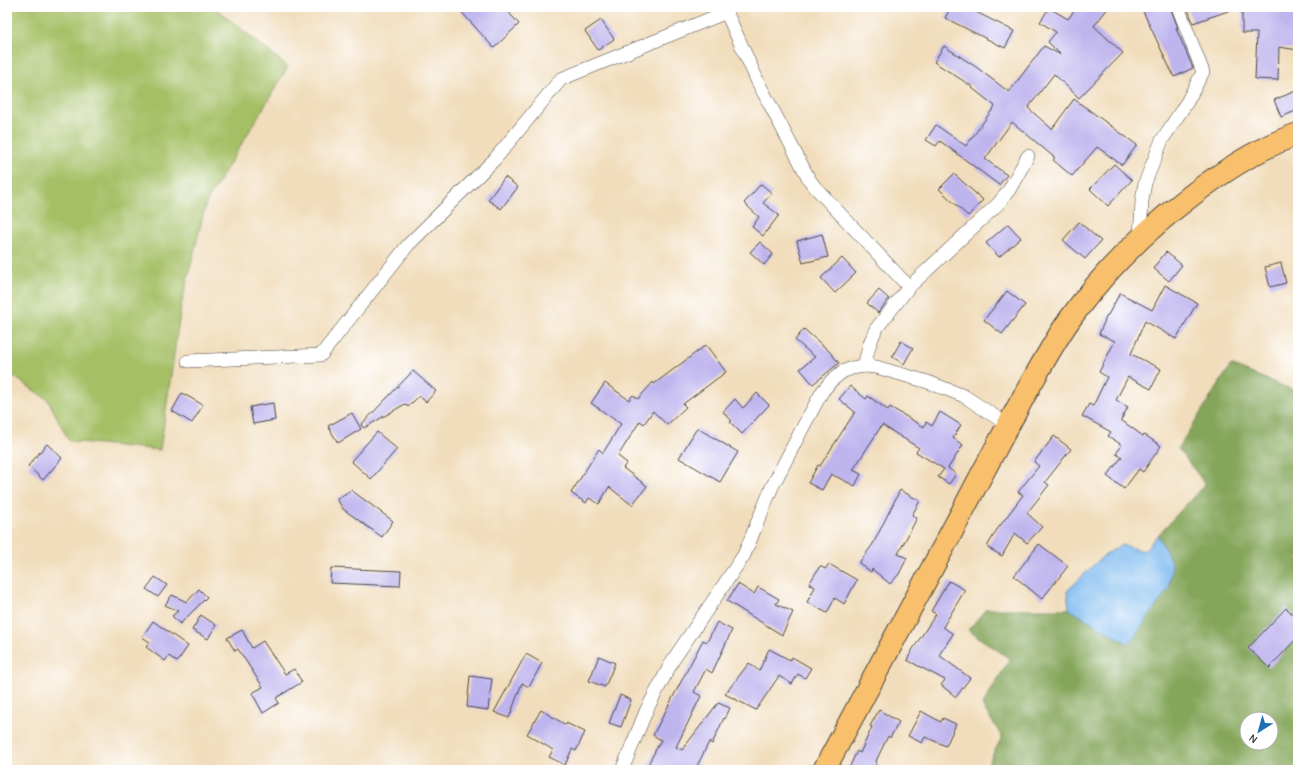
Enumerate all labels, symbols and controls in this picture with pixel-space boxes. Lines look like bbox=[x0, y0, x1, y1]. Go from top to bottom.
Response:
north arrow bbox=[1239, 711, 1279, 751]
text: N bbox=[1247, 731, 1260, 746]

